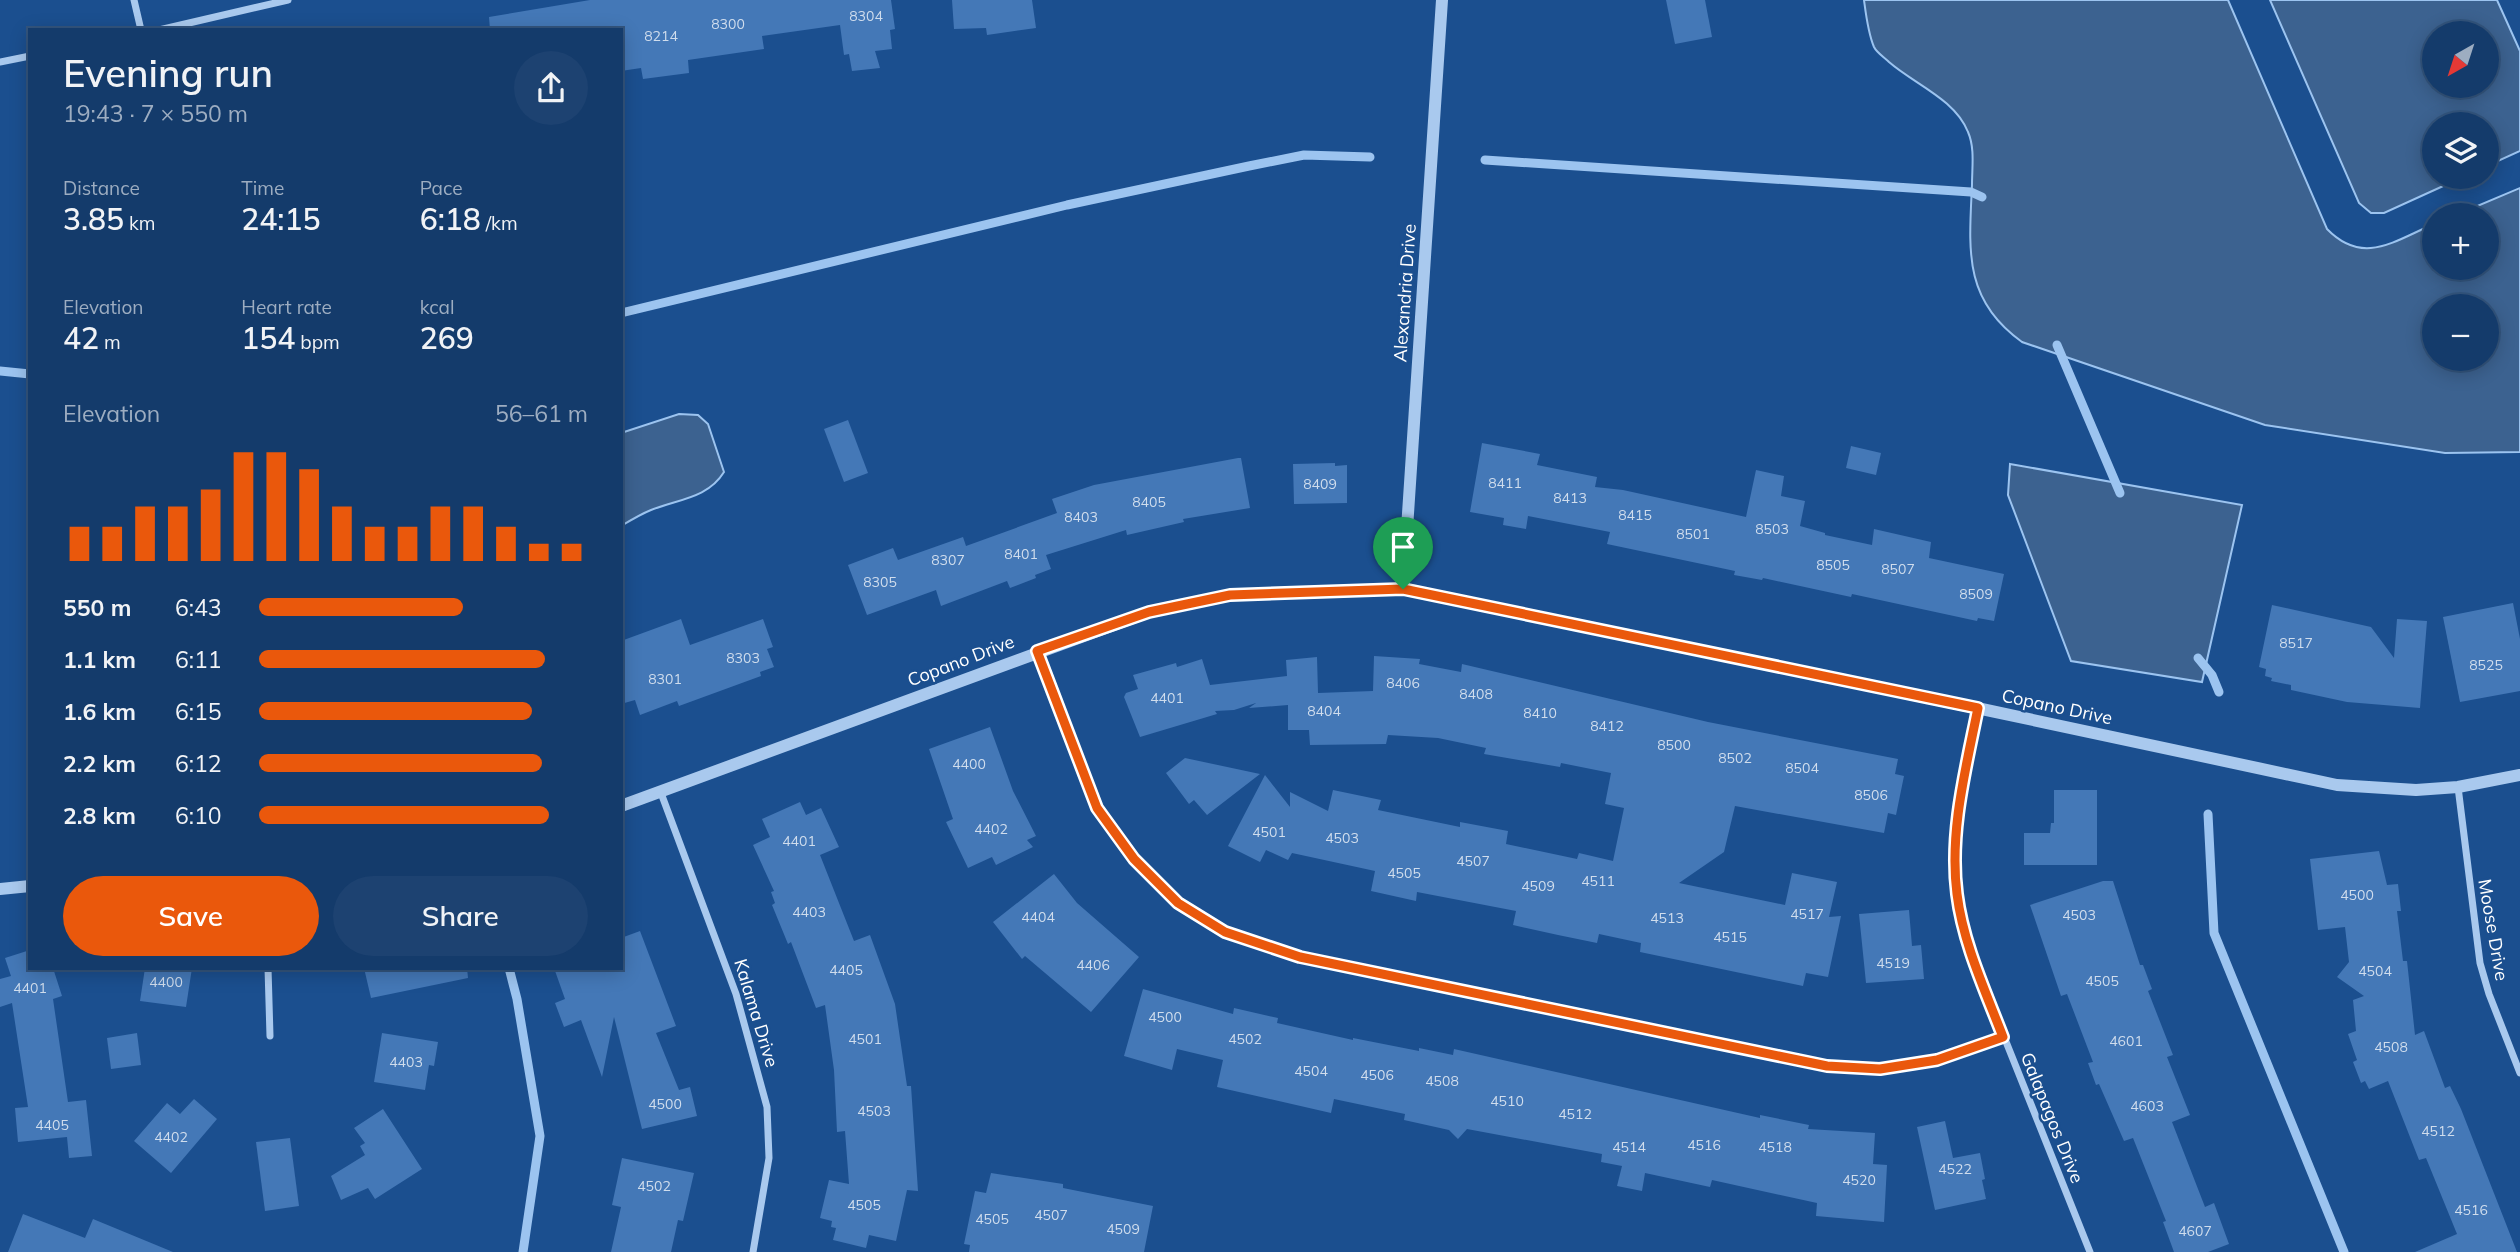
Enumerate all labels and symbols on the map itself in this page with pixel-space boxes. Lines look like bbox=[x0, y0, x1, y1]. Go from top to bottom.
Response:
house number: 8304 bbox=[849, 7, 883, 25]
house number: 8300 bbox=[711, 15, 745, 33]
north arrow bbox=[2422, 21, 2499, 98]
house number: 8214 bbox=[644, 27, 678, 45]
street label: Alexandria Drive bbox=[1388, 223, 1421, 363]
house number: 8411 bbox=[1488, 474, 1522, 492]
house number: 8409 bbox=[1303, 475, 1337, 493]
house number: 8413 bbox=[1553, 489, 1587, 507]
house number: 8405 bbox=[1132, 493, 1166, 511]
house number: 8415 bbox=[1618, 506, 1652, 524]
house number: 8403 bbox=[1064, 508, 1098, 526]
pin bbox=[1373, 517, 1433, 589]
house number: 8503 bbox=[1755, 520, 1789, 538]
house number: 8501 bbox=[1676, 525, 1710, 543]
house number: 8401 bbox=[1004, 545, 1038, 563]
house number: 8307 bbox=[931, 551, 965, 569]
house number: 8505 bbox=[1816, 556, 1850, 574]
house number: 8507 bbox=[1881, 560, 1915, 578]
house number: 8305 bbox=[863, 573, 897, 591]
house number: 8509 bbox=[1959, 585, 1993, 603]
street label: Copano Drive bbox=[904, 630, 1017, 691]
house number: 8517 bbox=[2279, 634, 2313, 652]
house number: 8303 bbox=[726, 649, 760, 667]
house number: 8525 bbox=[2469, 656, 2503, 674]
house number: 8301 bbox=[648, 670, 682, 688]
house number: 8406 bbox=[1386, 674, 1420, 692]
street label: Copano Drive bbox=[2000, 684, 2115, 729]
house number: 8408 bbox=[1459, 685, 1493, 703]
house number: 4401 bbox=[1150, 689, 1184, 707]
house number: 8404 bbox=[1307, 702, 1341, 720]
house number: 8410 bbox=[1523, 704, 1557, 722]
house number: 8412 bbox=[1590, 717, 1624, 735]
house number: 8500 bbox=[1657, 736, 1691, 754]
house number: 8502 bbox=[1718, 749, 1752, 767]
house number: 4400 bbox=[952, 755, 986, 773]
house number: 8504 bbox=[1785, 759, 1819, 777]
house number: 8506 bbox=[1854, 786, 1888, 804]
house number: 4402 bbox=[974, 820, 1008, 838]
house number: 4501 bbox=[1252, 823, 1286, 841]
house number: 4503 bbox=[1325, 829, 1359, 847]
house number: 4401 bbox=[782, 832, 816, 850]
house number: 4507 bbox=[1456, 852, 1490, 870]
house number: 4505 bbox=[1387, 864, 1421, 882]
house number: 4511 bbox=[1581, 872, 1615, 890]
house number: 4509 bbox=[1521, 877, 1555, 895]
street label: Moose Drive bbox=[2473, 877, 2514, 983]
house number: 4500 bbox=[2340, 886, 2374, 904]
house number: 4403 bbox=[792, 903, 826, 921]
house number: 4517 bbox=[1790, 905, 1824, 923]
house number: 4503 bbox=[2062, 906, 2096, 924]
house number: 4404 bbox=[1021, 908, 1055, 926]
house number: 4513 bbox=[1650, 909, 1684, 927]
house number: 4515 bbox=[1713, 928, 1747, 946]
house number: 4519 bbox=[1876, 954, 1910, 972]
street label: Kalama Drive bbox=[729, 956, 784, 1070]
house number: 4406 bbox=[1076, 956, 1110, 974]
house number: 4405 bbox=[829, 961, 863, 979]
house number: 4504 bbox=[2358, 962, 2392, 980]
house number: 4505 bbox=[2085, 972, 2119, 990]
house number: 4400 bbox=[149, 973, 183, 991]
house number: 4401 bbox=[13, 979, 47, 997]
house number: 4500 bbox=[1148, 1008, 1182, 1026]
house number: 4501 bbox=[848, 1030, 882, 1048]
house number: 4502 bbox=[1228, 1030, 1262, 1048]
house number: 4601 bbox=[2109, 1032, 2143, 1050]
house number: 4508 bbox=[2374, 1038, 2408, 1056]
street label: Galapagos Drive bbox=[2016, 1049, 2089, 1187]
house number: 4403 bbox=[389, 1053, 423, 1071]
house number: 4504 bbox=[1294, 1062, 1328, 1080]
house number: 4506 bbox=[1360, 1066, 1394, 1084]
house number: 4508 bbox=[1425, 1072, 1459, 1090]
house number: 4510 bbox=[1490, 1092, 1524, 1110]
house number: 4500 bbox=[648, 1095, 682, 1113]
house number: 4603 bbox=[2130, 1097, 2164, 1115]
house number: 4503 bbox=[857, 1102, 891, 1120]
house number: 4512 bbox=[1558, 1105, 1592, 1123]
house number: 4405 bbox=[35, 1116, 69, 1134]
house number: 4512 bbox=[2421, 1122, 2455, 1140]
house number: 4402 bbox=[154, 1128, 188, 1146]
house number: 4516 bbox=[1687, 1136, 1721, 1154]
house number: 4514 bbox=[1612, 1138, 1646, 1156]
house number: 4518 bbox=[1758, 1138, 1792, 1156]
house number: 4522 bbox=[1938, 1160, 1972, 1178]
house number: 4520 bbox=[1842, 1171, 1876, 1189]
house number: 4502 bbox=[637, 1177, 671, 1195]
house number: 4505 bbox=[847, 1196, 881, 1214]
house number: 4516 bbox=[2454, 1201, 2488, 1219]
house number: 4507 bbox=[1034, 1206, 1068, 1224]
house number: 4505 bbox=[975, 1210, 1009, 1228]
house number: 4509 bbox=[1106, 1220, 1140, 1238]
house number: 4607 bbox=[2178, 1222, 2212, 1240]

